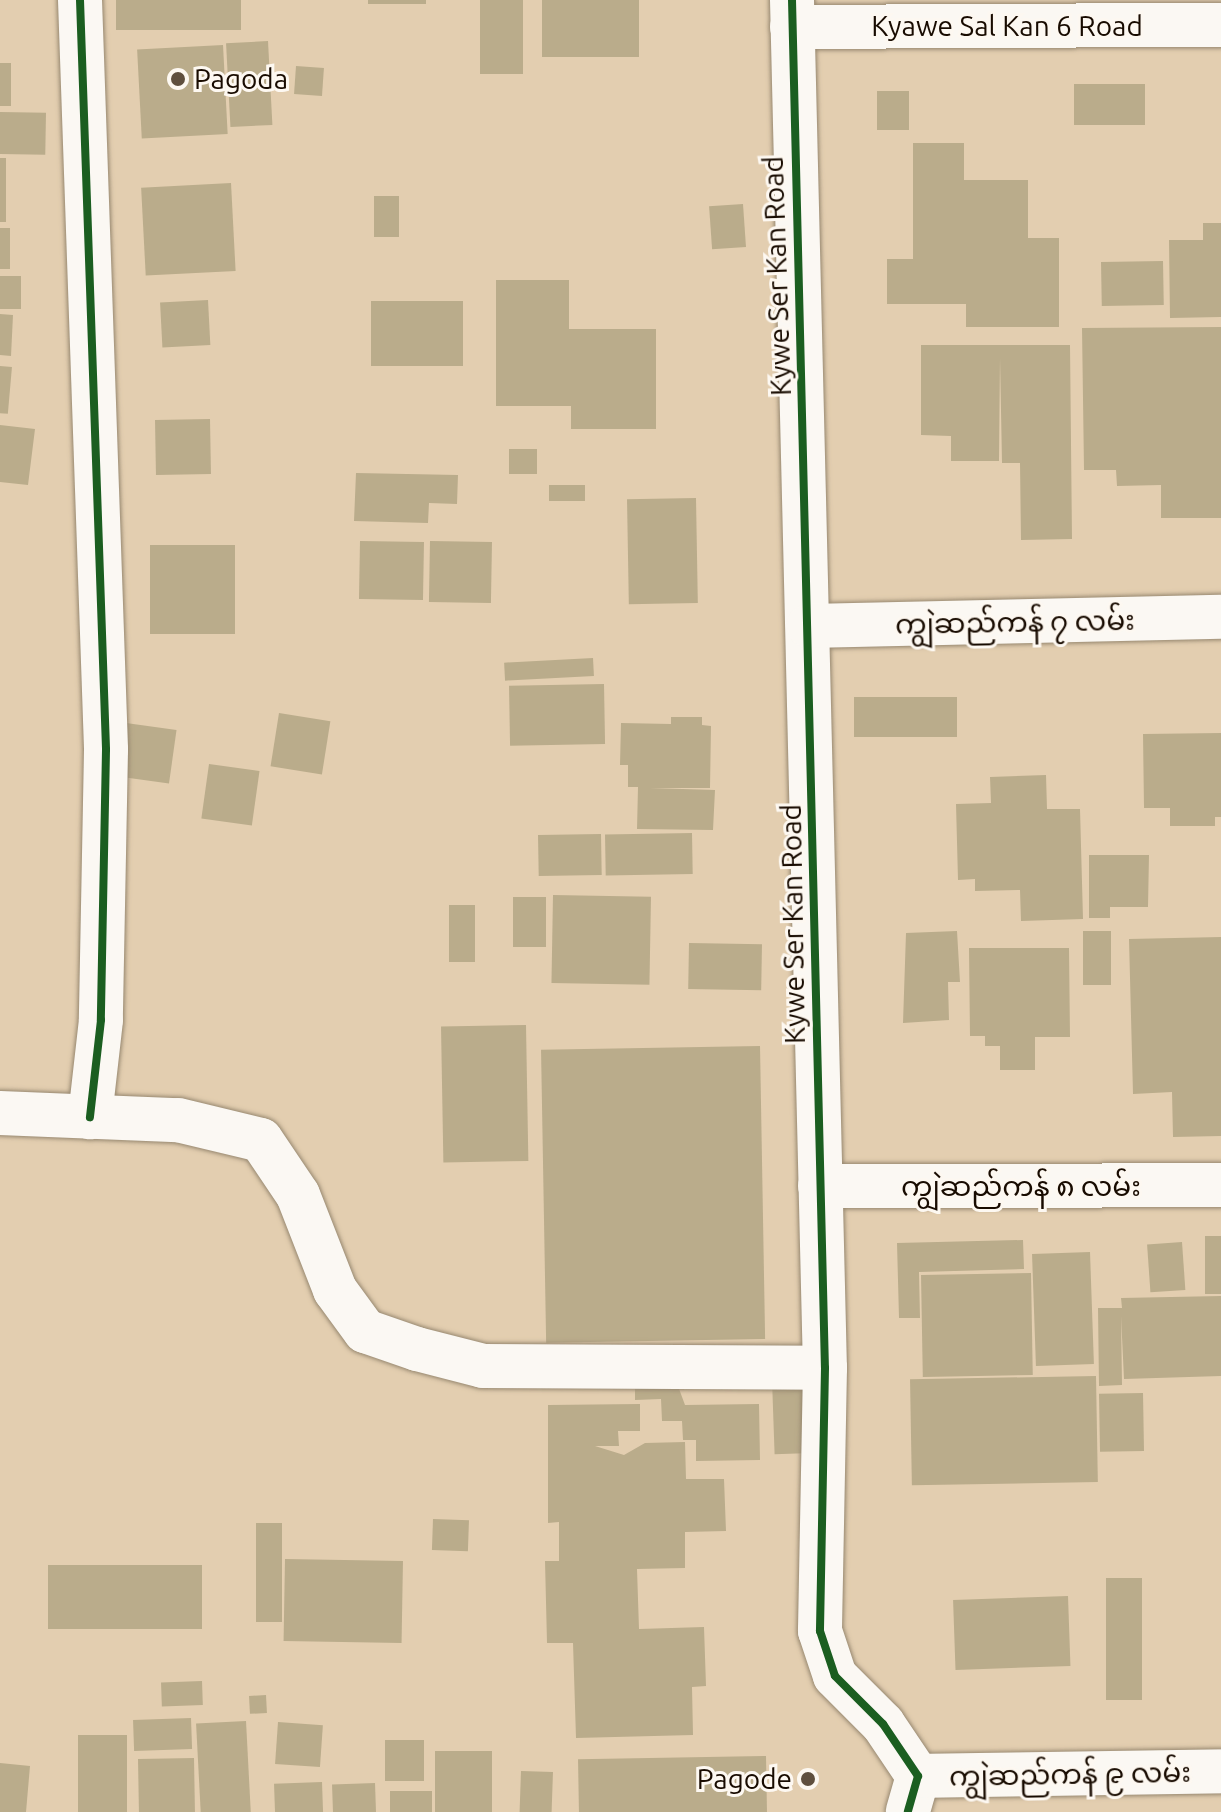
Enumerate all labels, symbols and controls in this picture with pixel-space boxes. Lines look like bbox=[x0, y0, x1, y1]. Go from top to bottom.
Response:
street label: Kyawe Sal Kan 6 Road bbox=[871, 9, 1143, 43]
place label: Pagoda bbox=[194, 62, 288, 96]
marker: Pagoda bbox=[169, 70, 187, 88]
street label: Kywe Ser Kan Road bbox=[756, 156, 798, 396]
street label: ကျွဲဆည်ကန် ၇ လမ်း bbox=[895, 603, 1135, 641]
street label: Kywe Ser Kan Road bbox=[774, 804, 812, 1044]
street label: ကျွဲဆည်ကန် ၈ လမ်း bbox=[901, 1169, 1141, 1203]
street label: ကျွဲဆည်ကန် ၉ လမ်း bbox=[949, 1755, 1191, 1793]
place label: Pagode bbox=[697, 1762, 792, 1796]
marker: Pagode bbox=[799, 1770, 817, 1788]

